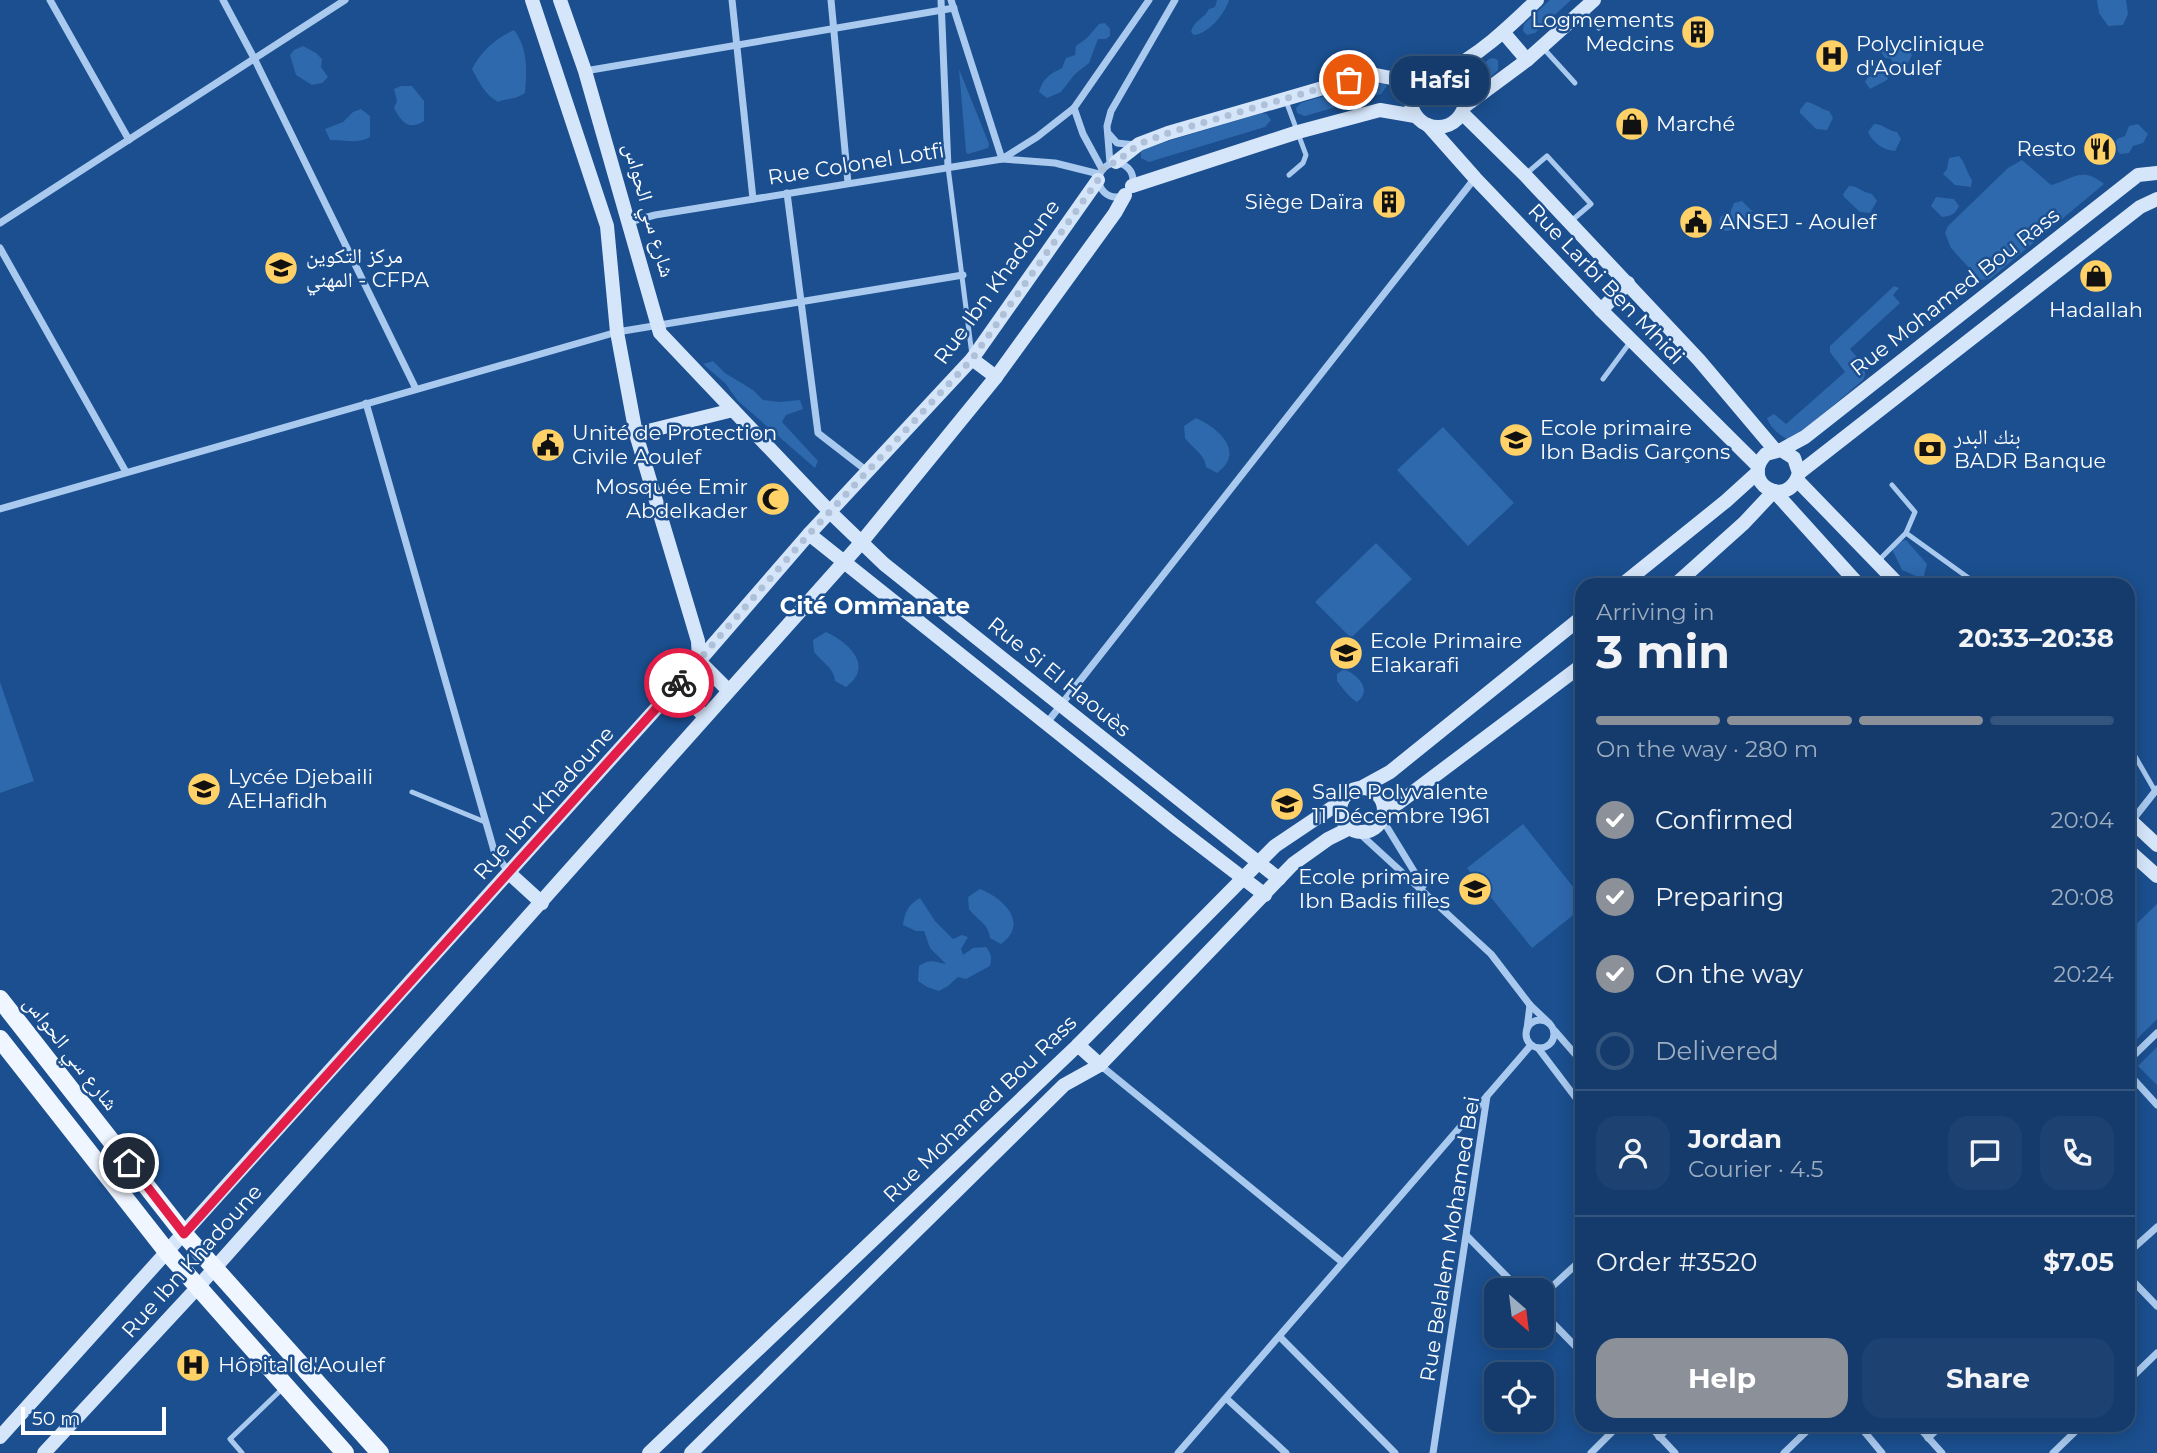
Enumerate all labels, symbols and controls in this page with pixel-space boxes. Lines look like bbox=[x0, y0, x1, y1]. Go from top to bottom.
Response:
place label: Logmements Medcins bbox=[1531, 7, 1674, 56]
building icon: Logmements Medcins bbox=[1679, 13, 1717, 51]
place label: Polyclinique d'Aoulef bbox=[1856, 31, 1984, 80]
hospital icon: Polyclinique d'Aoulef bbox=[1813, 37, 1851, 75]
pin bbox=[1319, 50, 1379, 110]
callout: Hafsi bbox=[1391, 56, 1489, 104]
icon: bag bbox=[1330, 61, 1368, 99]
text: Hafsi bbox=[1410, 66, 1470, 94]
shop icon: Marché bbox=[1613, 105, 1651, 143]
place label: Marché bbox=[1656, 111, 1735, 136]
restaurant icon: Resto bbox=[2081, 130, 2119, 168]
place label: Resto bbox=[2017, 136, 2076, 161]
street label: Rue Colonel Lotfi bbox=[766, 137, 946, 190]
street label: شارع سي الحواس bbox=[614, 140, 681, 281]
building icon: Siège Daïra bbox=[1370, 183, 1408, 221]
place label: Siège Daïra bbox=[1245, 189, 1364, 214]
street label: Rue Ibn Khadoune bbox=[928, 194, 1065, 369]
street label: Rue Larbi Ben Mhidi bbox=[1523, 198, 1690, 369]
street label: Rue Mohamed Bou Rass bbox=[1845, 202, 2064, 381]
public building icon: ANSEJ - Aoulef bbox=[1677, 203, 1715, 241]
place label: ANSEJ - Aoulef bbox=[1720, 209, 1877, 234]
place label: مركز التكوين المهني - CFPA bbox=[306, 243, 430, 296]
school or university icon: مركز التكوين المهني - CFPA bbox=[262, 249, 300, 287]
shop icon: Hadallah bbox=[2077, 257, 2115, 295]
place label: Hadallah bbox=[2049, 297, 2143, 322]
place label: Ecole primaire Ibn Badis Garçons bbox=[1540, 415, 1730, 464]
place label: Unité de Protection Civile Aoulef bbox=[572, 420, 777, 469]
school or university icon: Ecole primaire Ibn Badis Garçons bbox=[1497, 421, 1535, 459]
place label: بنك البدر BADR Banque bbox=[1953, 424, 2106, 473]
public building icon: Unité de Protection Civile Aoulef bbox=[529, 426, 567, 464]
bank icon: بنك البدر BADR Banque bbox=[1911, 430, 1949, 468]
place label: Mosquée Emir Abdelkader bbox=[595, 474, 748, 523]
mosque icon: Mosquée Emir Abdelkader bbox=[754, 480, 792, 518]
district label: Cité Ommanate bbox=[780, 592, 970, 620]
text: Arriving in bbox=[1596, 598, 1715, 626]
street label: Rue Si El Haouès bbox=[983, 611, 1136, 742]
text: 20:33–20:38 bbox=[1959, 622, 2114, 654]
text: 3 min bbox=[1596, 623, 1730, 680]
place label: Ecole Primaire Elakarafi bbox=[1370, 628, 1522, 677]
school or university icon: Ecole Primaire Elakarafi bbox=[1327, 634, 1365, 672]
courier bbox=[644, 648, 714, 718]
icon: bike bbox=[660, 664, 698, 702]
street label: Rue Ibn Khadoune bbox=[468, 721, 619, 884]
text: On the way · 280 m bbox=[1596, 735, 1818, 763]
place label: Lycée Djebaili AEHafidh bbox=[228, 764, 373, 813]
school or university icon: Lycée Djebaili AEHafidh bbox=[185, 770, 223, 808]
place label: Salle Polyvalente 11 Décembre 1961 bbox=[1312, 779, 1491, 828]
school or university icon: Salle Polyvalente 11 Décembre 1961 bbox=[1268, 785, 1306, 823]
icon: check bbox=[1596, 801, 1634, 839]
text: Confirmed bbox=[1655, 804, 1794, 836]
text: 20:04 bbox=[2050, 806, 2114, 834]
place label: Ecole primaire Ibn Badis filles bbox=[1298, 864, 1450, 913]
school or university icon: Ecole primaire Ibn Badis filles bbox=[1456, 870, 1494, 908]
icon: check bbox=[1596, 878, 1634, 916]
text: Preparing bbox=[1655, 881, 1784, 913]
text: 20:08 bbox=[2051, 883, 2114, 911]
icon: check bbox=[1596, 955, 1634, 993]
text: On the way bbox=[1655, 958, 1803, 990]
text: 20:24 bbox=[2053, 960, 2114, 988]
street label: شارع سي الحواس bbox=[15, 990, 124, 1118]
street label: Rue Mohamed Bou Rass bbox=[878, 1010, 1081, 1207]
text: Delivered bbox=[1655, 1035, 1779, 1067]
street label: Rue Belalem Mohamed Bei bbox=[1415, 1094, 1484, 1384]
button: person bbox=[1596, 1116, 1670, 1190]
button: chat bbox=[1948, 1116, 2022, 1190]
button: phone bbox=[2040, 1116, 2114, 1190]
text: Jordan bbox=[1688, 1123, 1782, 1155]
pin bbox=[99, 1133, 159, 1193]
icon: home bbox=[110, 1144, 148, 1182]
text: Courier · 4.5 bbox=[1688, 1155, 1823, 1183]
street label: Rue Ibn Khadoune bbox=[116, 1179, 267, 1342]
text: Order #3520 bbox=[1596, 1246, 1758, 1278]
text: $7.05 bbox=[2043, 1246, 2114, 1278]
north arrow bbox=[1484, 1278, 1554, 1348]
map controls bbox=[1484, 1278, 1554, 1432]
button: Help bbox=[1596, 1338, 1848, 1418]
button: Share bbox=[1862, 1338, 2114, 1418]
hospital icon: Hôpital d'Aoulef bbox=[174, 1346, 212, 1384]
place label: Hôpital d'Aoulef bbox=[218, 1352, 386, 1377]
button: locate bbox=[1484, 1362, 1554, 1432]
scale bar bbox=[21, 1404, 166, 1436]
text: 50 m bbox=[32, 1407, 80, 1430]

